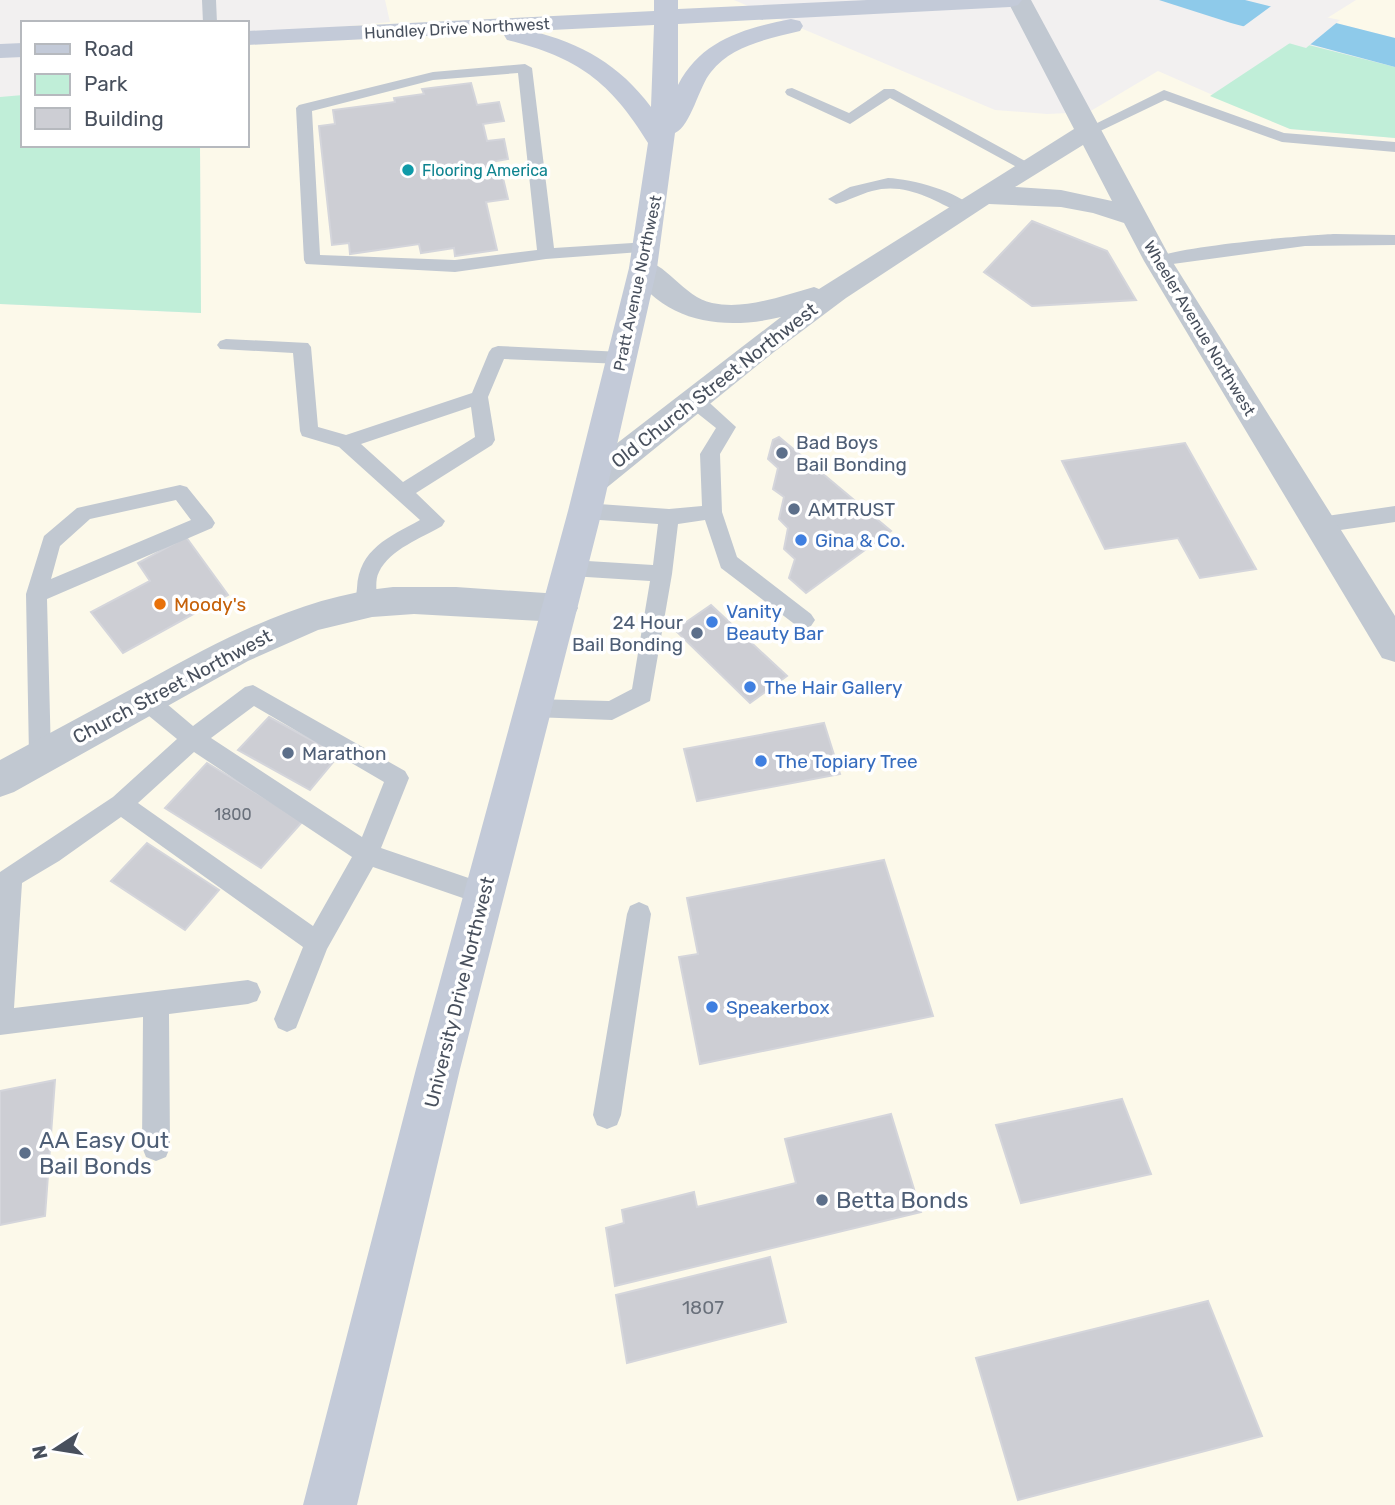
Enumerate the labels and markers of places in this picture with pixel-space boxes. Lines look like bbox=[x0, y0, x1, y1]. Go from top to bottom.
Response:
place label: Flooring America bbox=[422, 161, 548, 180]
marker: Flooring America bbox=[400, 162, 416, 178]
place label: Bad Boys Bail Bonding bbox=[796, 431, 907, 476]
marker: Bad Boys Bail Bonding bbox=[774, 445, 790, 461]
place label: AMTRUST bbox=[808, 498, 895, 521]
marker: AMTRUST bbox=[786, 501, 802, 517]
place label: Gina & Co. bbox=[815, 529, 905, 552]
marker: Gina & Co. bbox=[793, 532, 809, 548]
place label: Moody's bbox=[174, 593, 246, 616]
marker: Moody's bbox=[152, 596, 168, 612]
place label: Vanity Beauty Bar bbox=[726, 600, 825, 645]
place label: 24 Hour Bail Bonding bbox=[572, 611, 684, 656]
marker: Vanity Beauty Bar bbox=[704, 614, 720, 630]
marker: 24 Hour Bail Bonding bbox=[689, 625, 705, 641]
place label: The Hair Gallery bbox=[764, 676, 903, 699]
marker: The Hair Gallery bbox=[742, 679, 758, 695]
place label: Marathon bbox=[302, 742, 386, 765]
marker: Marathon bbox=[280, 745, 296, 761]
place label: The Topiary Tree bbox=[775, 750, 918, 773]
marker: The Topiary Tree bbox=[753, 753, 769, 769]
place label: Speakerbox bbox=[726, 996, 830, 1019]
marker: Speakerbox bbox=[704, 999, 720, 1015]
place label: AA Easy Out Bail Bonds bbox=[39, 1126, 169, 1180]
marker: AA Easy Out Bail Bonds bbox=[17, 1145, 33, 1161]
place label: Betta Bonds bbox=[836, 1186, 968, 1214]
marker: Betta Bonds bbox=[814, 1192, 830, 1208]

